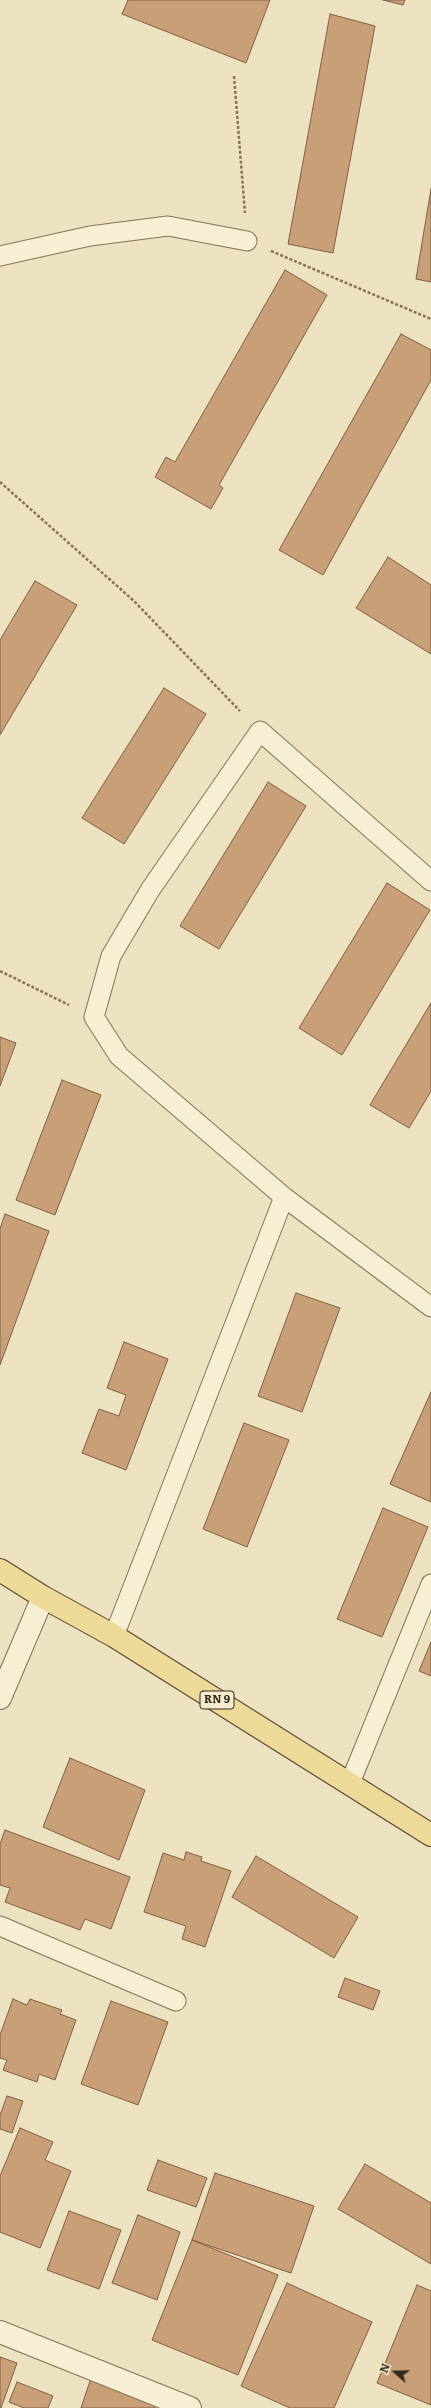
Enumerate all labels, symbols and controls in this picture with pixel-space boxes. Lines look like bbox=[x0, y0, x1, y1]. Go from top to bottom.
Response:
road number: RN 9 bbox=[200, 1691, 234, 1709]
north arrow bbox=[375, 2352, 415, 2392]
text: N bbox=[375, 2361, 393, 2375]

